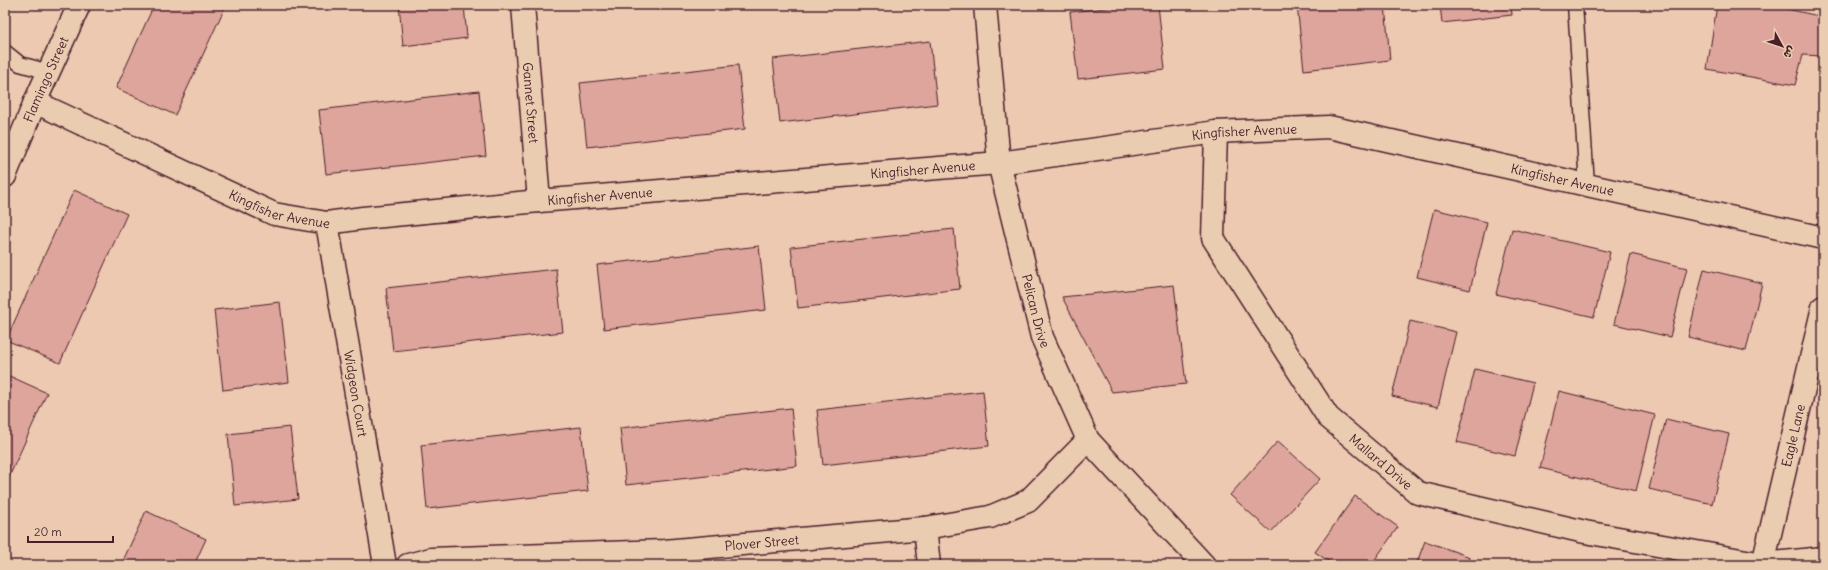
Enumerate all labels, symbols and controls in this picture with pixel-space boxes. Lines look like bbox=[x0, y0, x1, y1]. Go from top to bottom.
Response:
north arrow bbox=[1762, 26, 1802, 66]
street label: Flamingo Street bbox=[20, 33, 73, 125]
text: ش bbox=[1780, 43, 1799, 62]
street label: Gannet Street bbox=[519, 62, 542, 144]
street label: Kingfisher Avenue bbox=[1191, 120, 1297, 144]
street label: Kingfisher Avenue bbox=[870, 157, 976, 183]
street label: Kingfisher Avenue bbox=[1509, 160, 1616, 200]
street label: Kingfisher Avenue bbox=[547, 184, 653, 209]
street label: Kingfisher Avenue bbox=[226, 186, 331, 232]
street label: Pelican Drive bbox=[1018, 272, 1054, 351]
street label: Widgeon Court bbox=[340, 349, 371, 439]
street label: Eagle Lane bbox=[1778, 402, 1809, 469]
street label: Mallard Drive bbox=[1345, 430, 1416, 494]
scale bar bbox=[28, 518, 113, 544]
text: 20 m bbox=[34, 524, 62, 539]
street label: Plover Street bbox=[724, 531, 800, 555]

